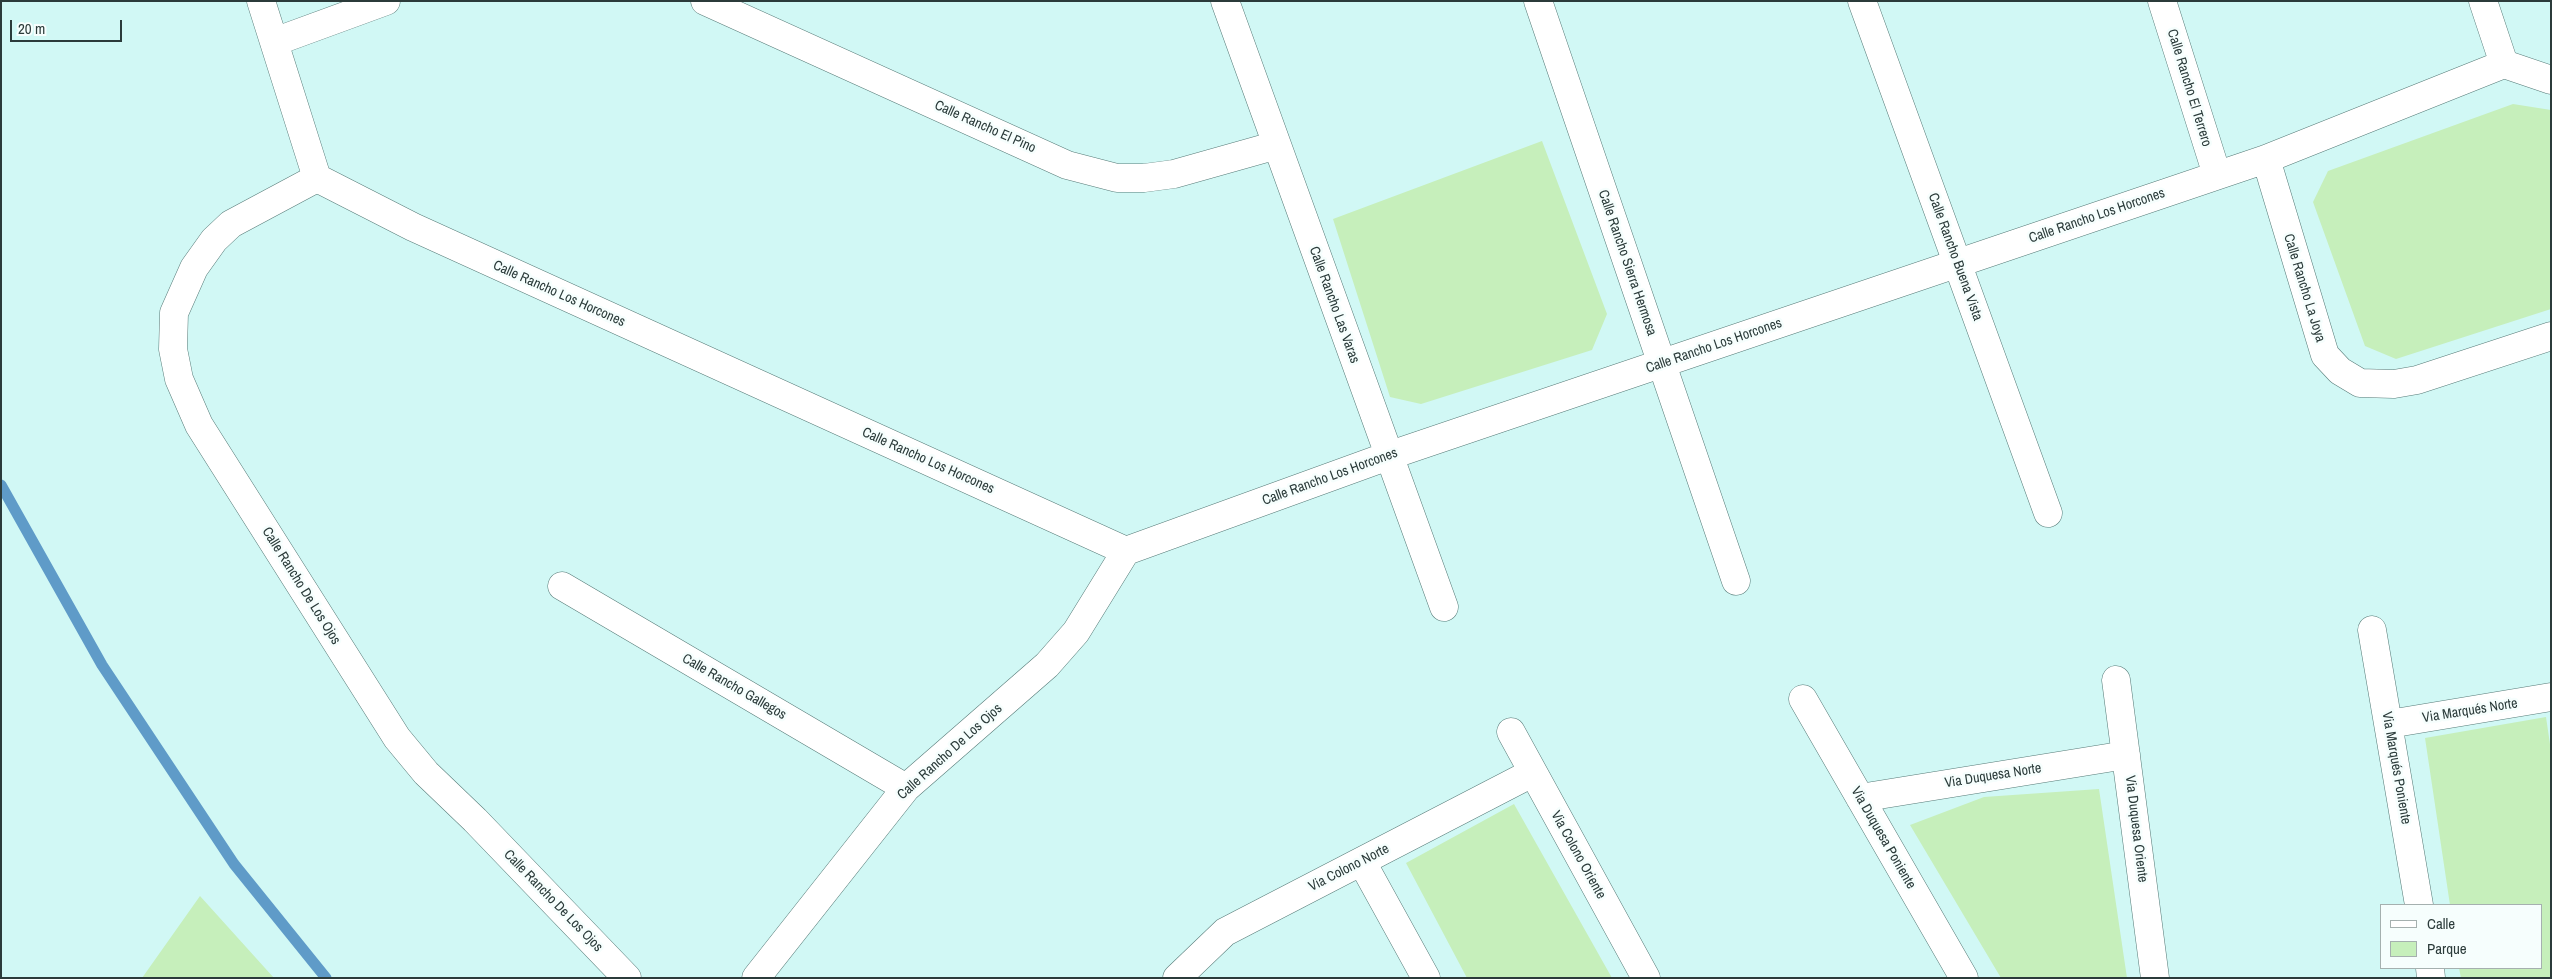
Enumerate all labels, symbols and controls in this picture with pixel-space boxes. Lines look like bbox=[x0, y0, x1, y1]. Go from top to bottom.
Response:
scale bar bbox=[12, 10, 125, 42]
text: 20 m bbox=[18, 18, 45, 39]
street label: Calle Rancho El Terrero bbox=[2163, 27, 2215, 149]
street label: Calle Rancho El Pino bbox=[932, 97, 1038, 157]
street label: Calle Rancho Los Horcones bbox=[2027, 185, 2167, 247]
street label: Calle Rancho Sierra Hermosa bbox=[1594, 188, 1660, 338]
street label: Calle Rancho Buena Vista bbox=[1924, 191, 1986, 323]
street label: Calle Rancho La Joya bbox=[2280, 232, 2328, 344]
street label: Calle Rancho Las Varas bbox=[1305, 244, 1363, 366]
street label: Calle Rancho Los Horcones bbox=[490, 257, 628, 331]
street label: Calle Rancho Los Horcones bbox=[1644, 315, 1784, 377]
street label: Calle Rancho Los Horcones bbox=[859, 424, 997, 498]
street label: Calle Rancho Los Horcones bbox=[1260, 445, 1400, 509]
street label: Calle Rancho De Los Ojos bbox=[258, 524, 344, 648]
street label: Calle Rancho Gallegos bbox=[679, 650, 789, 724]
street label: Via Marqués Norte bbox=[2421, 695, 2519, 727]
street label: Calle Rancho De Los Ojos bbox=[894, 701, 1006, 803]
street label: Via Marqués Poniente bbox=[2378, 710, 2414, 826]
street label: Via Duquesa Norte bbox=[1944, 760, 2042, 792]
street label: Via Duquesa Oriente bbox=[2121, 775, 2151, 883]
street label: Via Duquesa Poniente bbox=[1847, 784, 1919, 892]
street label: Via Colono Oriente bbox=[1547, 808, 1609, 902]
street label: Via Colono Norte bbox=[1306, 841, 1392, 895]
street label: Calle Rancho De Los Ojos bbox=[500, 847, 606, 955]
legend bbox=[2380, 904, 2542, 969]
text: Calle bbox=[2427, 913, 2455, 934]
text: Parque bbox=[2427, 938, 2467, 959]

